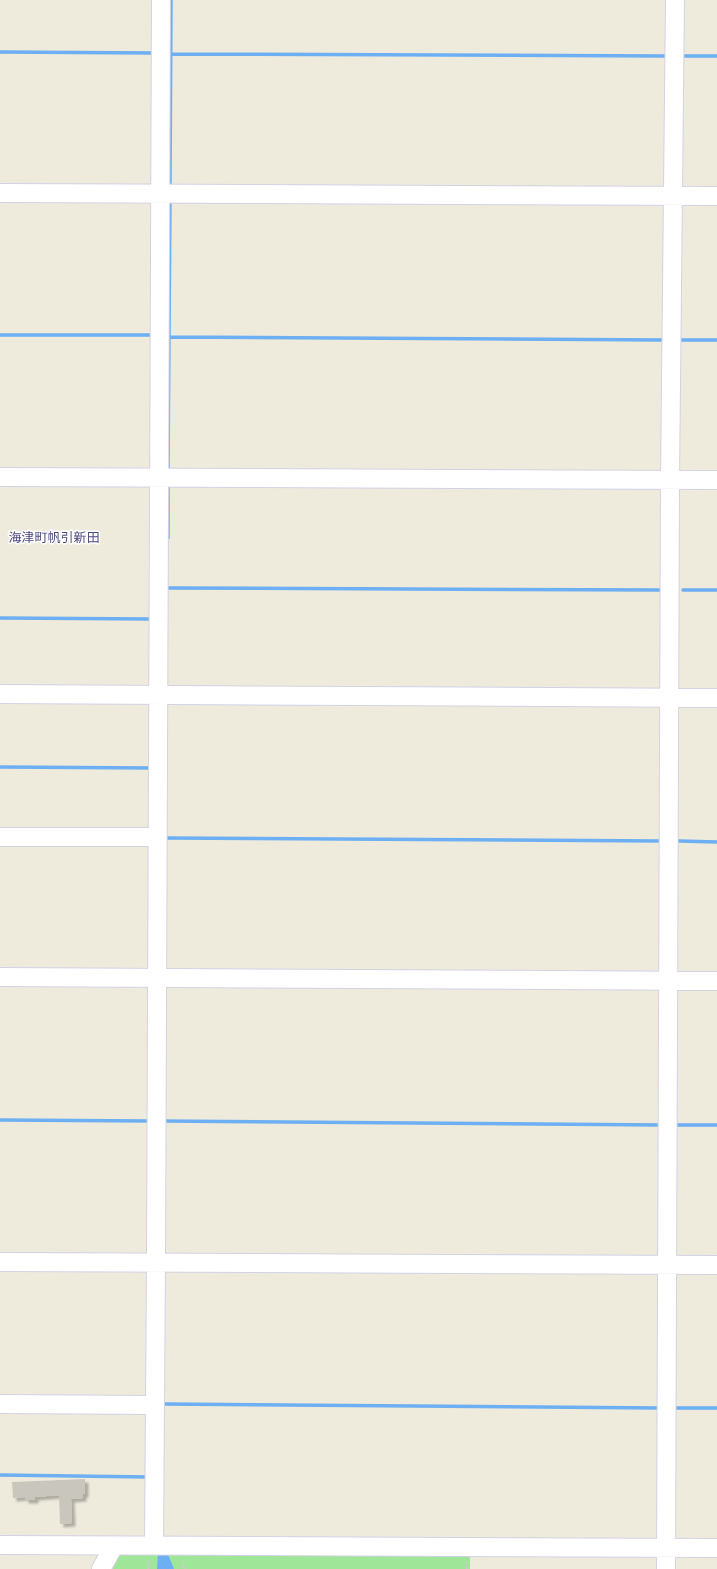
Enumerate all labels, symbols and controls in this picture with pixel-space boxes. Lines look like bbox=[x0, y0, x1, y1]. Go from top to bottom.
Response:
district label: 海津町帆引新田 bbox=[8, 529, 100, 546]

